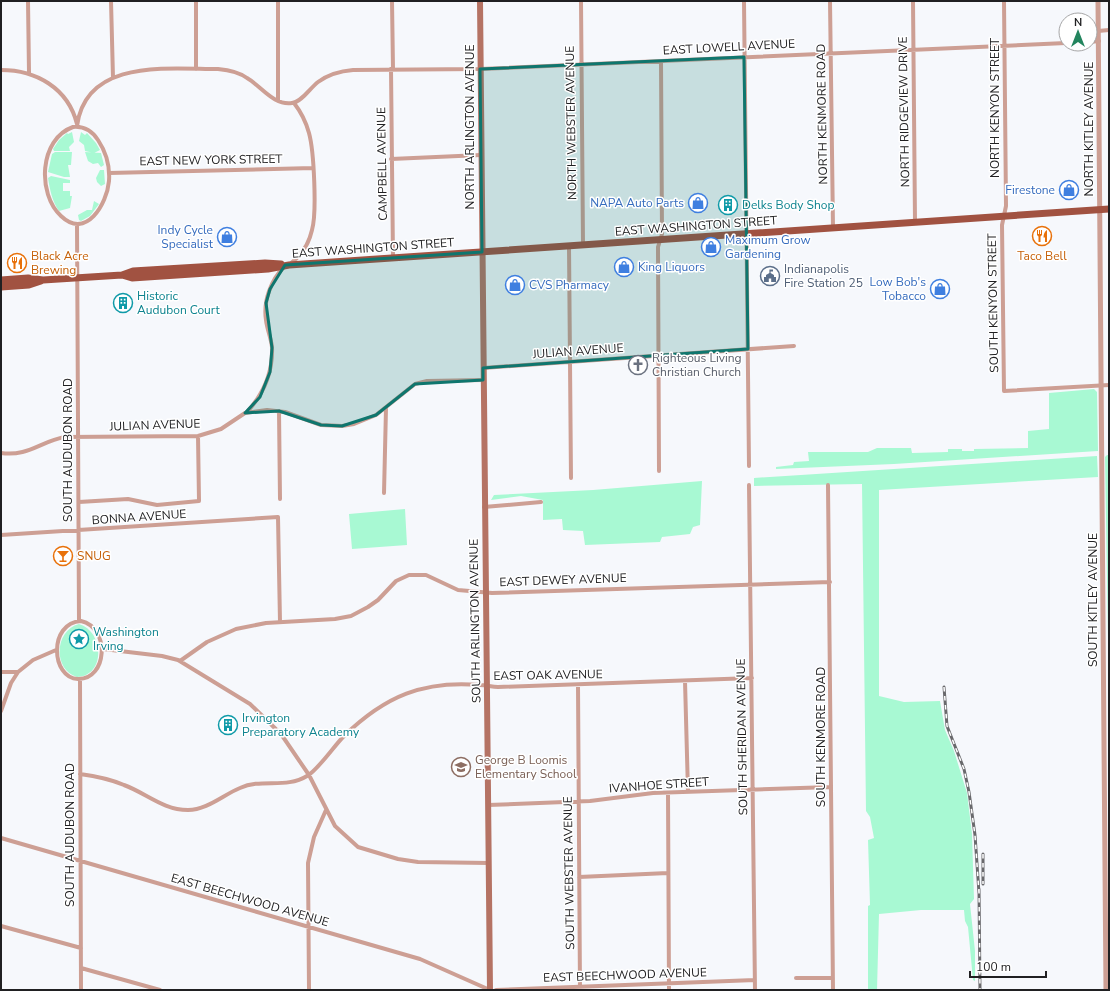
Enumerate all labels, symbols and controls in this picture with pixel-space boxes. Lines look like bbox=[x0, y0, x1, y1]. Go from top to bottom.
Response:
north arrow bbox=[1058, 12, 1098, 52]
text: N bbox=[1074, 15, 1082, 30]
street label: EAST LOWELL AVENUE bbox=[662, 36, 796, 58]
street label: NORTH RIDGEVIEW DRIVE bbox=[895, 36, 913, 188]
street label: NORTH KENYON STREET bbox=[987, 37, 1003, 178]
street label: NORTH KENMORE ROAD bbox=[813, 43, 831, 185]
street label: NORTH ARLINGTON AVENUE bbox=[462, 45, 478, 209]
street label: NORTH WEBSTER AVENUE bbox=[562, 46, 580, 200]
street label: NORTH KITLEY AVENUE bbox=[1081, 62, 1097, 196]
street label: CAMPBELL AVENUE bbox=[373, 107, 391, 221]
street label: EAST NEW YORK STREET bbox=[139, 151, 283, 169]
shop icon: Firestone bbox=[1058, 179, 1080, 201]
place label: Firestone bbox=[1005, 182, 1055, 198]
shop icon: NAPA Auto Parts bbox=[687, 192, 709, 214]
building icon: Delks Body Shop bbox=[717, 194, 739, 216]
place label: NAPA Auto Parts bbox=[590, 195, 684, 211]
place label: Delks Body Shop bbox=[742, 197, 834, 213]
street label: EAST WASHINGTON STREET bbox=[614, 212, 778, 240]
place label: Indy Cycle Specialist bbox=[158, 222, 214, 252]
restaurant icon: Taco Bell bbox=[1031, 225, 1053, 247]
shop icon: Indy Cycle Specialist bbox=[216, 226, 238, 248]
place label: Maximum Grow Gardening bbox=[725, 232, 811, 262]
street label: SOUTH KENYON STREET bbox=[984, 232, 1002, 373]
street label: EAST WASHINGTON STREET bbox=[291, 234, 455, 262]
shop icon: Maximum Grow Gardening bbox=[700, 236, 722, 258]
place label: Black Acre Brewing bbox=[31, 248, 89, 278]
place label: Taco Bell bbox=[1017, 248, 1067, 264]
restaurant icon: Black Acre Brewing bbox=[6, 252, 28, 274]
shop icon: King Liquors bbox=[613, 256, 635, 278]
place label: King Liquors bbox=[638, 259, 705, 275]
place label: Indianapolis Fire Station 25 bbox=[784, 261, 863, 291]
public building icon: Indianapolis Fire Station 25 bbox=[759, 265, 781, 287]
shop icon: CVS Pharmacy bbox=[504, 274, 526, 296]
place label: Low Bob's Tobacco bbox=[870, 274, 926, 304]
place label: CVS Pharmacy bbox=[529, 277, 610, 293]
shop icon: Low Bob's Tobacco bbox=[929, 278, 951, 300]
place label: Historic Audubon Court bbox=[137, 288, 220, 318]
building icon: Historic Audubon Court bbox=[112, 292, 134, 314]
street label: JULIAN AVENUE bbox=[531, 340, 624, 362]
place label: Righteous Living Christian Church bbox=[652, 350, 742, 380]
church icon: Righteous Living Christian Church bbox=[627, 354, 649, 376]
street label: SOUTH AUDUBON ROAD bbox=[60, 378, 76, 522]
street label: JULIAN AVENUE bbox=[108, 415, 201, 435]
street label: BONNA AVENUE bbox=[91, 506, 187, 528]
street label: SOUTH KITLEY AVENUE bbox=[1085, 533, 1101, 667]
street label: SOUTH ARLINGTON AVENUE bbox=[466, 539, 484, 703]
bar icon: SNUG bbox=[52, 545, 74, 567]
place label: SNUG bbox=[77, 548, 111, 564]
street label: EAST DEWEY AVENUE bbox=[499, 570, 627, 590]
place label: Washington Irving bbox=[93, 624, 159, 654]
place icon: Washington Irving bbox=[68, 628, 90, 650]
street label: SOUTH SHERIDAN AVENUE bbox=[733, 658, 751, 816]
street label: EAST OAK AVENUE bbox=[493, 666, 603, 684]
street label: SOUTH KENMORE ROAD bbox=[813, 667, 829, 807]
place label: Irvington Preparatory Academy bbox=[242, 710, 360, 740]
building icon: Irvington Preparatory Academy bbox=[217, 714, 239, 736]
place label: George B Loomis Elementary School bbox=[475, 752, 577, 782]
school or university icon: George B Loomis Elementary School bbox=[450, 756, 472, 778]
street label: SOUTH AUDUBON ROAD bbox=[62, 763, 78, 907]
street label: IVANHOE STREET bbox=[608, 773, 710, 796]
street label: SOUTH WEBSTER AVENUE bbox=[560, 796, 578, 950]
street label: EAST BEECHWOOD AVENUE bbox=[169, 870, 331, 930]
scale bar bbox=[970, 953, 1046, 979]
text: 100 m bbox=[976, 959, 1011, 975]
street label: EAST BEECHWOOD AVENUE bbox=[543, 964, 707, 986]

